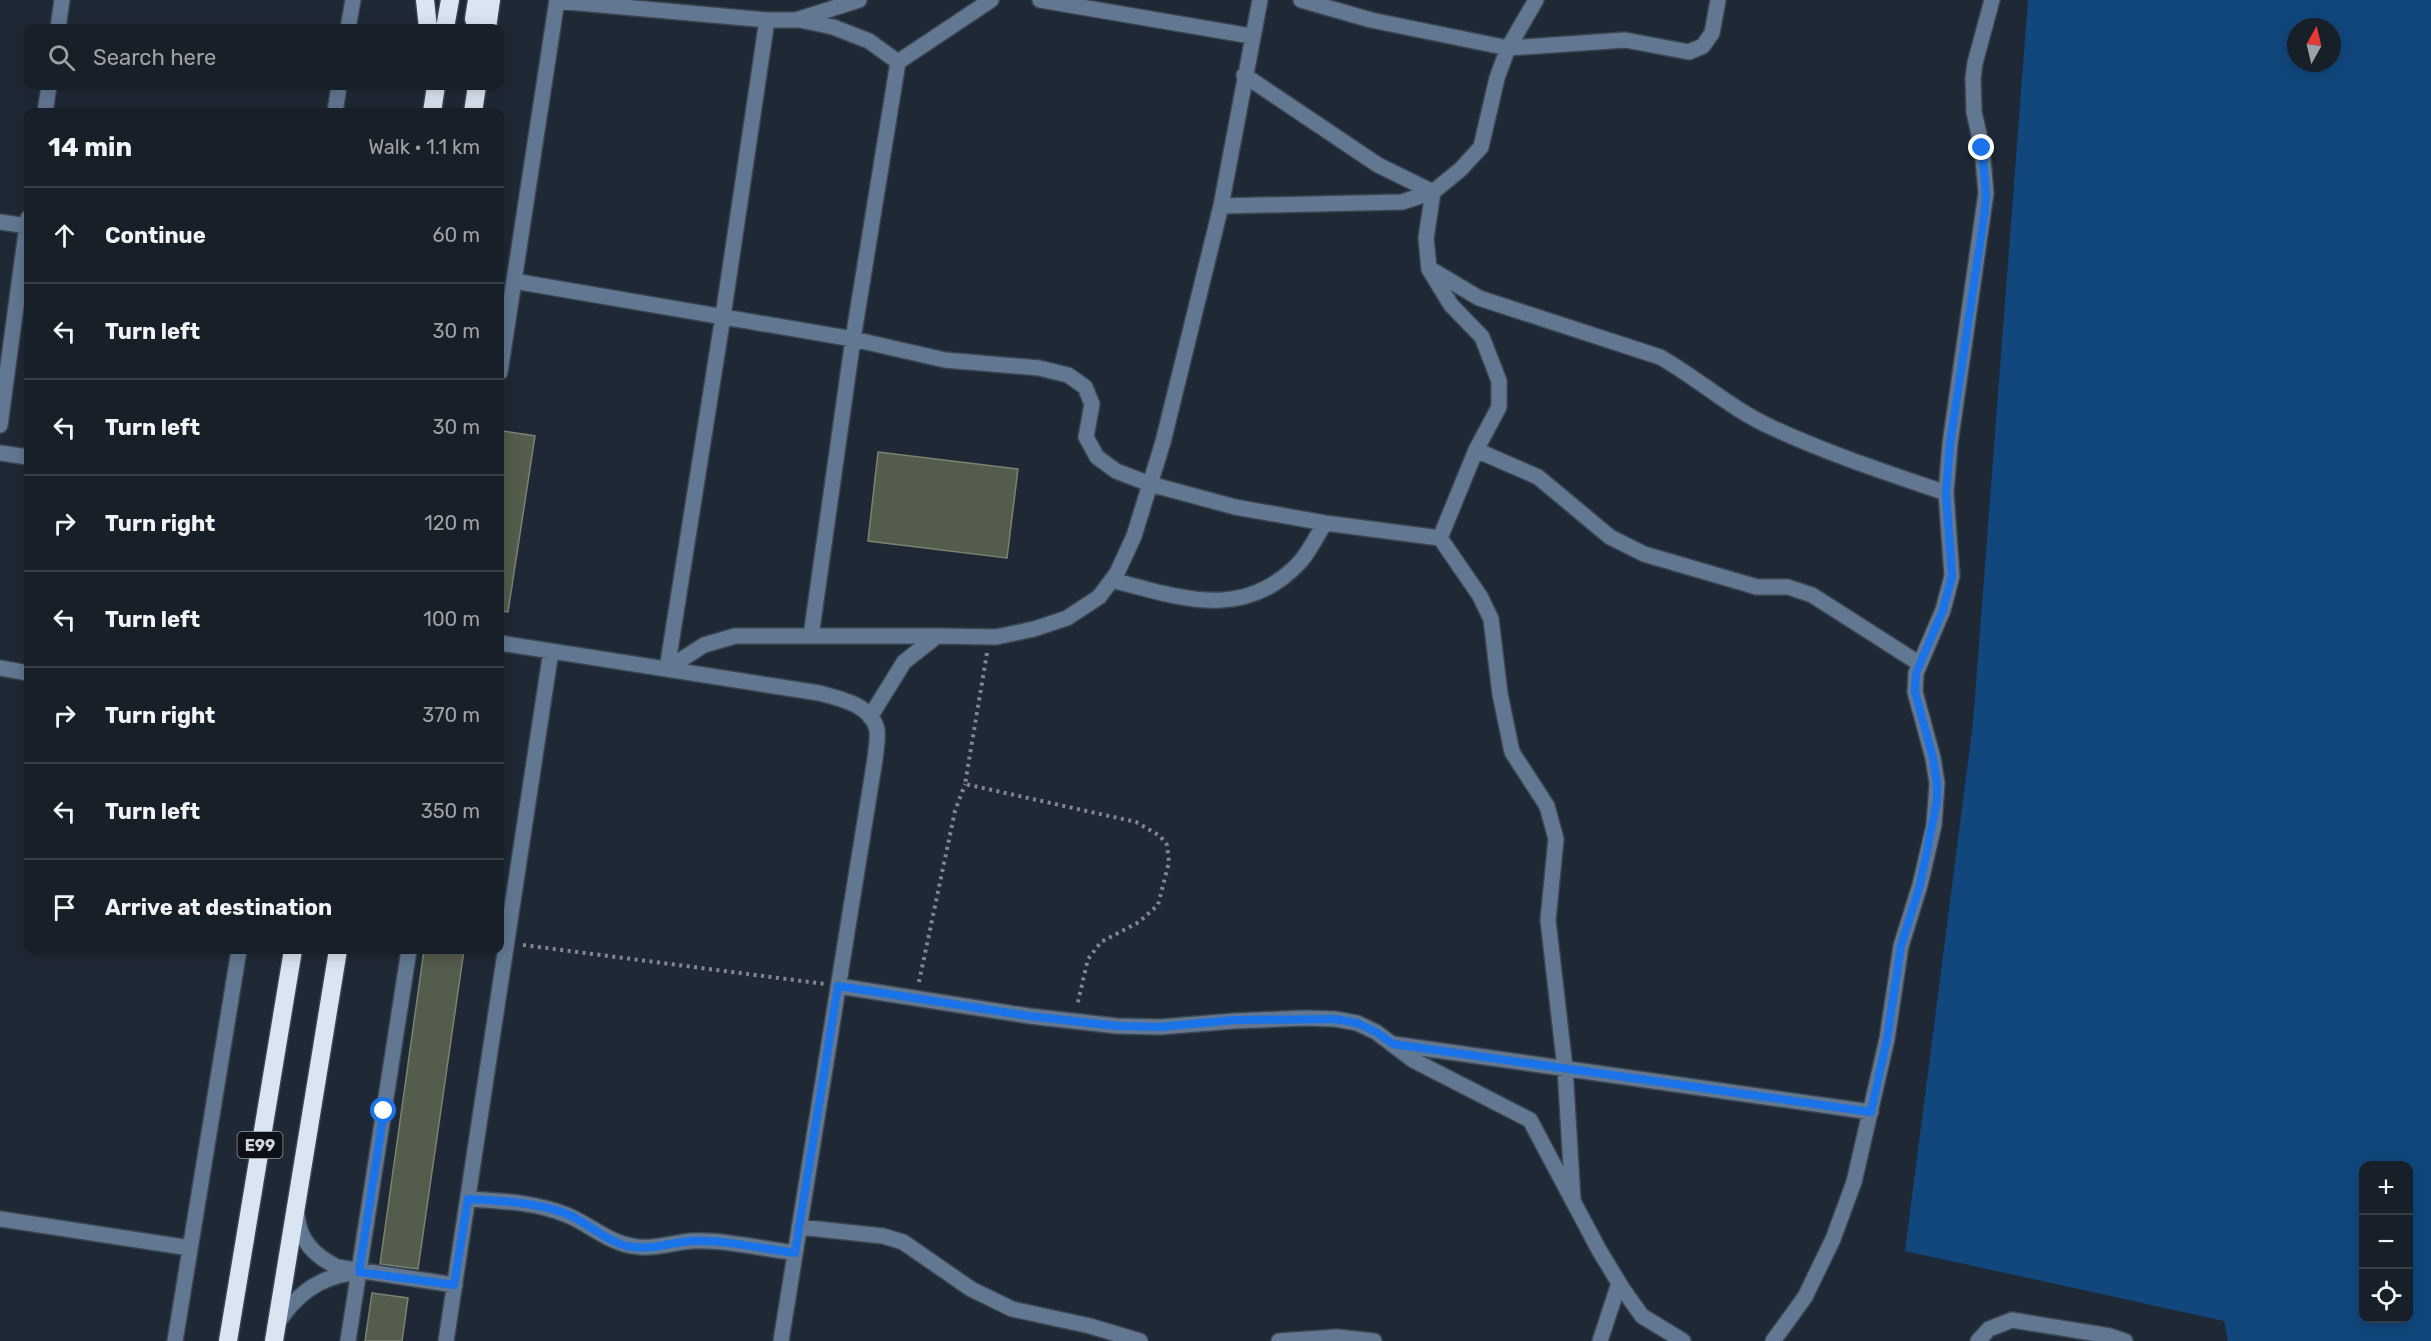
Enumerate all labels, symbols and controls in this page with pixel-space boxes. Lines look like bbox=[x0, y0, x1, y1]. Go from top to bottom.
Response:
north arrow bbox=[2287, 18, 2341, 72]
search box bbox=[24, 24, 504, 90]
icon: search bbox=[45, 41, 78, 74]
text: Search here bbox=[93, 44, 216, 71]
text: 14 min bbox=[48, 132, 132, 163]
route end bbox=[1968, 134, 1994, 160]
text: Walk · 1.1 km bbox=[368, 135, 480, 159]
icon: ahead bbox=[48, 219, 81, 252]
text: Continue bbox=[105, 222, 206, 249]
text: 60 m bbox=[433, 223, 480, 247]
icon: left bbox=[48, 315, 81, 348]
text: Turn left bbox=[105, 318, 200, 345]
text: 30 m bbox=[433, 319, 480, 343]
icon: left bbox=[48, 411, 81, 444]
text: Turn left bbox=[105, 414, 200, 441]
text: 30 m bbox=[433, 415, 480, 439]
icon: right bbox=[48, 507, 81, 540]
text: Turn right bbox=[105, 510, 215, 537]
text: 120 m bbox=[424, 511, 480, 535]
icon: left bbox=[48, 603, 81, 636]
text: Turn left bbox=[105, 606, 200, 633]
text: 100 m bbox=[423, 607, 480, 631]
icon: right bbox=[48, 699, 81, 732]
text: Turn right bbox=[105, 702, 215, 729]
text: 370 m bbox=[422, 703, 480, 727]
icon: left bbox=[48, 795, 81, 828]
text: Turn left bbox=[105, 798, 200, 825]
text: 350 m bbox=[421, 799, 480, 823]
icon: arrive bbox=[48, 891, 81, 924]
text: Arrive at destination bbox=[105, 894, 332, 921]
route start bbox=[370, 1097, 396, 1123]
road number: E99 bbox=[238, 1132, 282, 1158]
map controls bbox=[2359, 1161, 2413, 1323]
button: + bbox=[2359, 1161, 2413, 1215]
button: − bbox=[2359, 1215, 2413, 1269]
button: locate bbox=[2359, 1269, 2413, 1323]

